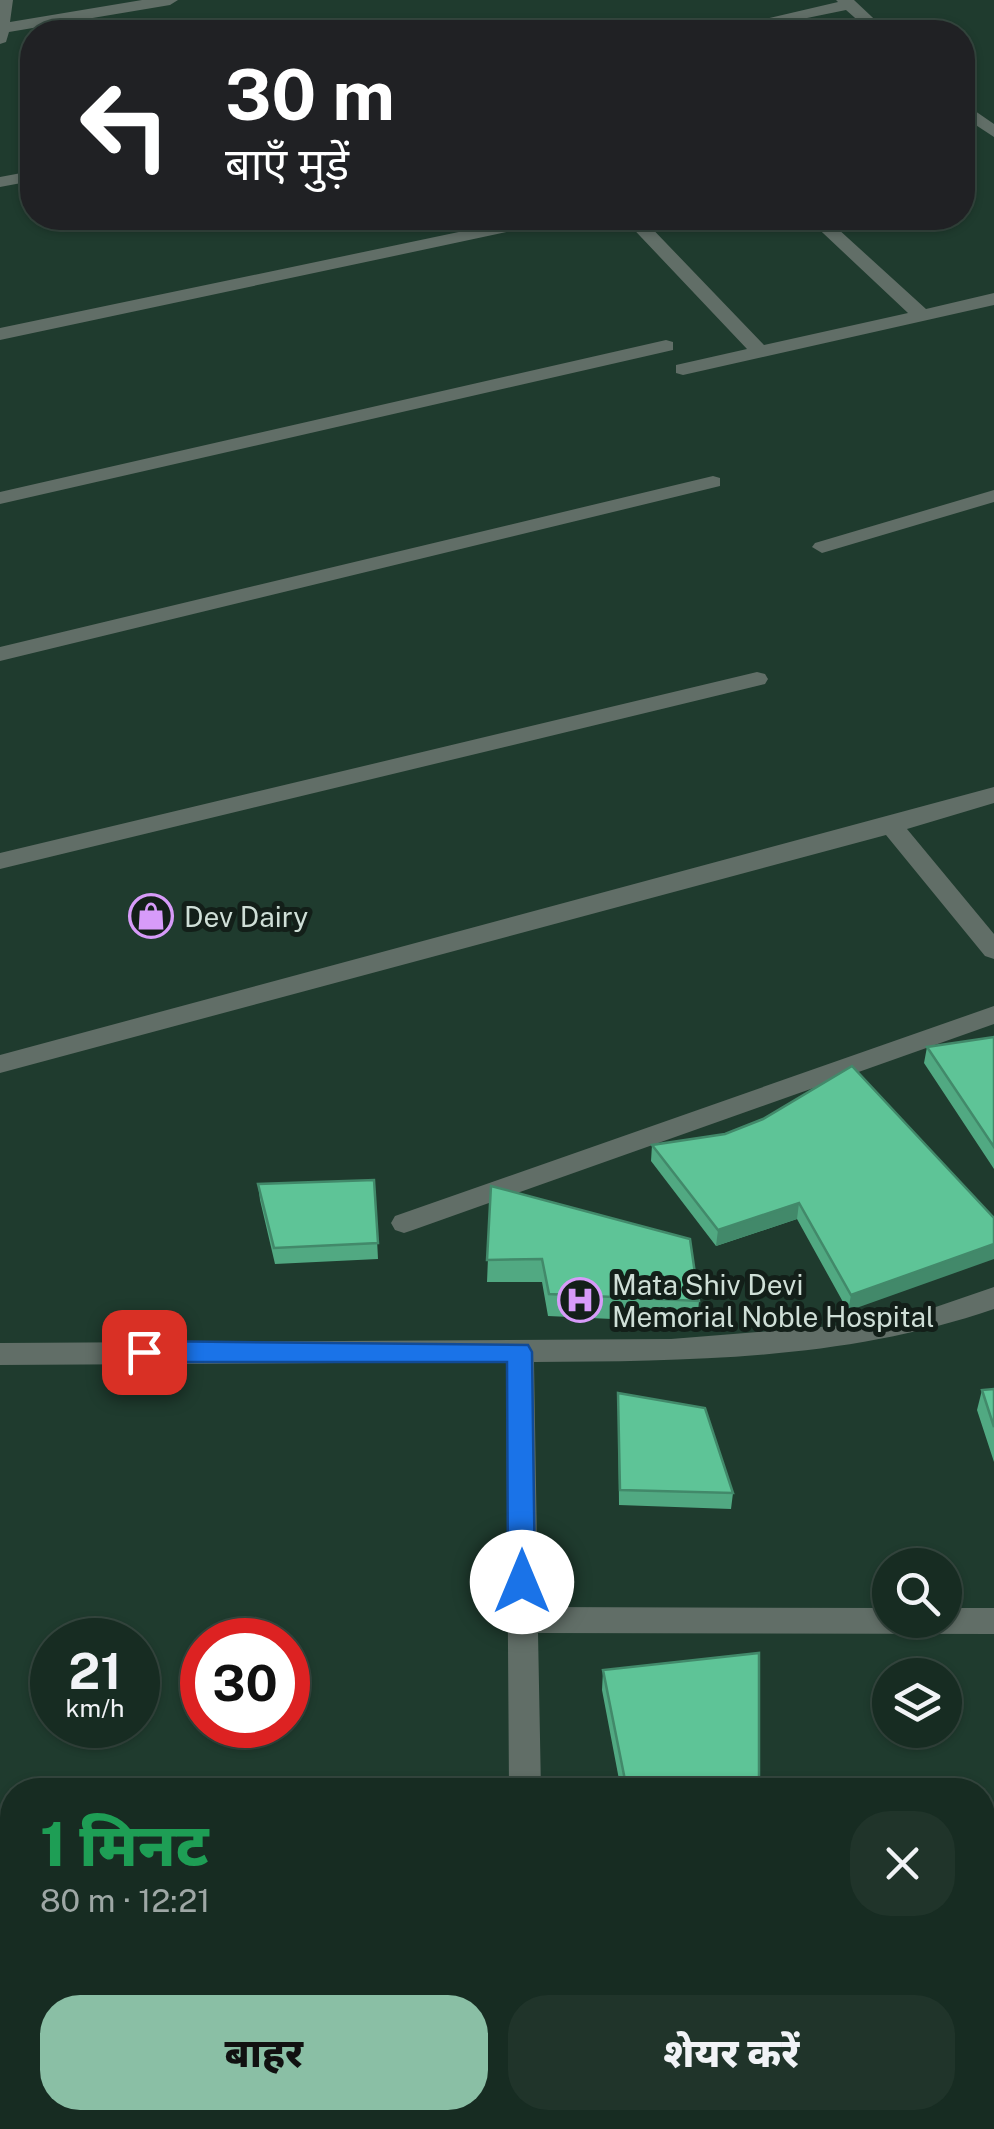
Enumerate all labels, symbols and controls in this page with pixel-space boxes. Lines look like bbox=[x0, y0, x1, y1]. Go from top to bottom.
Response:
text: 30 m bbox=[225, 53, 395, 136]
icon: left bbox=[60, 60, 190, 190]
text: बाएँ मुड़ें bbox=[225, 137, 349, 190]
shop icon: Dev Dairy bbox=[128, 893, 174, 939]
place label: Dev Dairy bbox=[184, 900, 308, 933]
place label: Mata Shiv Devi Memorial Noble Hospital bbox=[612, 1268, 934, 1333]
hospital icon: Mata Shiv Devi Memorial Noble Hospital bbox=[557, 1277, 603, 1323]
pin bbox=[102, 1310, 187, 1395]
icon: arrive bbox=[117, 1325, 172, 1380]
position arrow bbox=[470, 1530, 574, 1634]
map controls bbox=[872, 1548, 962, 1748]
button: search bbox=[872, 1548, 962, 1638]
speed limit sign: 30 bbox=[180, 1618, 310, 1748]
text: 21 bbox=[68, 1641, 122, 1700]
button: layers bbox=[872, 1658, 962, 1748]
text: km/h bbox=[66, 1693, 124, 1723]
text: 1 मिनट bbox=[40, 1809, 209, 1880]
button: close bbox=[850, 1811, 955, 1916]
text: 80 m · 12:21 bbox=[40, 1882, 210, 1919]
button: बाहर bbox=[40, 1995, 488, 2110]
button: शेयर करें bbox=[508, 1995, 955, 2110]

